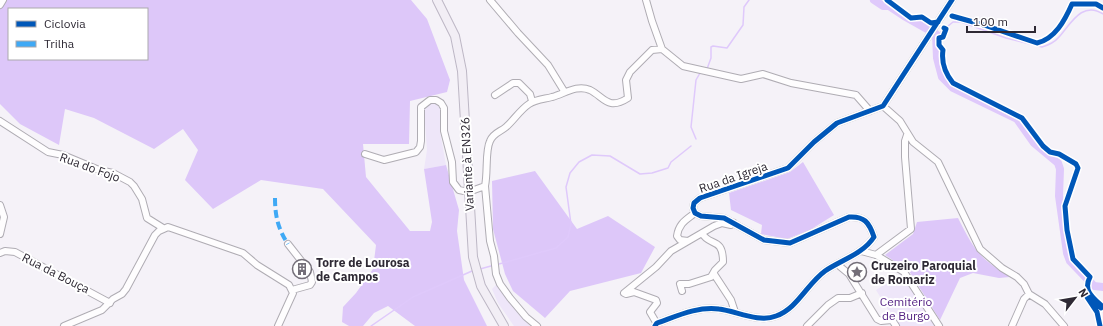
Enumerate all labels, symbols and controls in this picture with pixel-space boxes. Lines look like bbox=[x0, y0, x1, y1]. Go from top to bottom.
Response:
legend bbox=[8, 8, 148, 60]
scale bar bbox=[967, 8, 1035, 34]
text: 100 m bbox=[973, 14, 1008, 29]
text: Ciclovia bbox=[44, 16, 86, 31]
text: Trilha bbox=[44, 36, 75, 51]
street label: Variante à EN326 bbox=[457, 117, 477, 211]
street label: Rua do Fojo bbox=[58, 149, 122, 185]
street label: Rua da Igreja bbox=[697, 158, 770, 196]
street label: Rua da Bouça bbox=[20, 250, 93, 297]
place label: Torre de Lourosa de Campos bbox=[316, 255, 410, 284]
building icon: Torre de Lourosa de Campos bbox=[291, 258, 313, 280]
place label: Cruzeiro Paroquial de Romariz bbox=[871, 258, 976, 287]
place icon: Cruzeiro Paroquial de Romariz bbox=[846, 261, 868, 283]
north arrow bbox=[1055, 278, 1095, 318]
text: N bbox=[1076, 286, 1092, 300]
park label: Cemitério de Burgo bbox=[880, 294, 932, 323]

